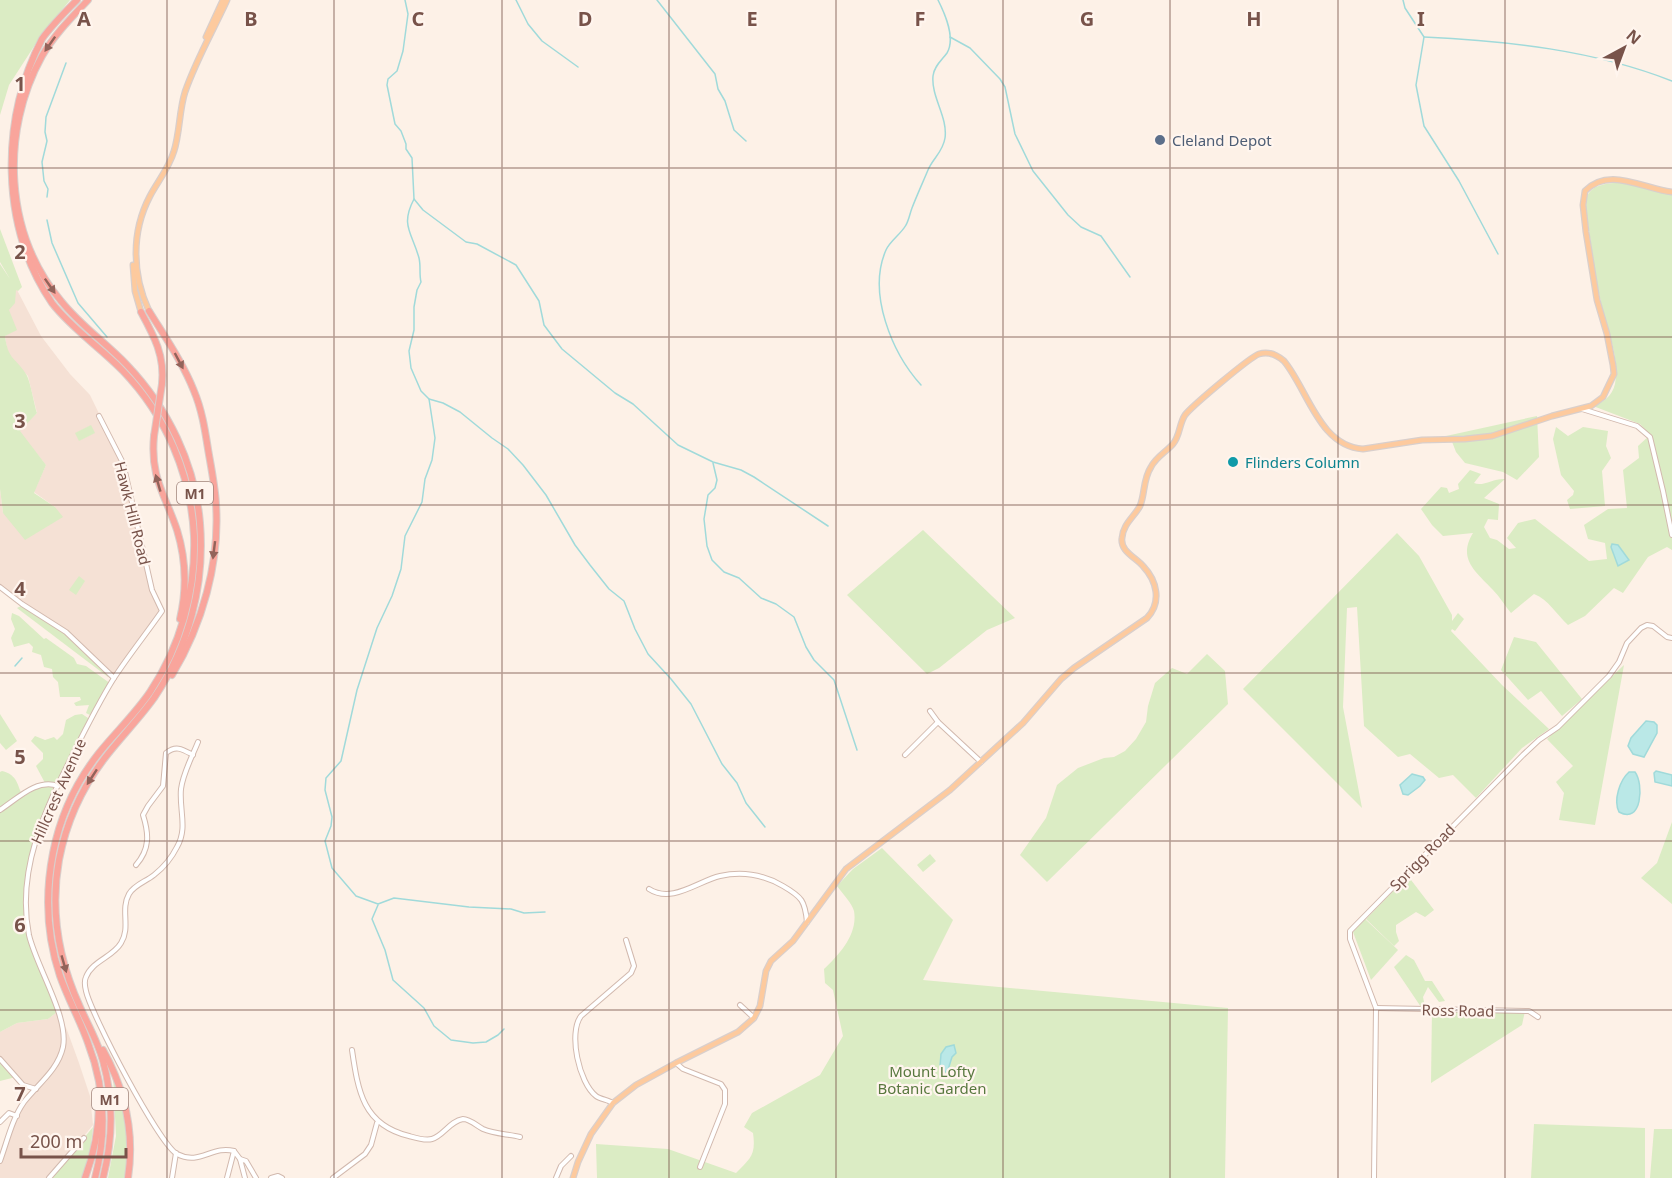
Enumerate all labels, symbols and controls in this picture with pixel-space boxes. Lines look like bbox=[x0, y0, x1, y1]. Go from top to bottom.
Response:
text: A bbox=[77, 5, 91, 32]
text: B bbox=[244, 5, 258, 32]
text: C bbox=[412, 5, 425, 32]
text: D bbox=[578, 5, 592, 32]
text: E bbox=[746, 5, 758, 32]
text: F bbox=[915, 5, 925, 32]
text: G bbox=[1080, 5, 1094, 32]
text: H bbox=[1246, 5, 1262, 32]
text: I bbox=[1417, 5, 1425, 32]
north arrow bbox=[1594, 18, 1654, 78]
text: N bbox=[1622, 24, 1646, 49]
one-way arrow bbox=[44, 36, 55, 52]
text: 1 bbox=[14, 70, 26, 97]
place label: Cleland Depot bbox=[1172, 130, 1272, 150]
marker: Cleland Depot bbox=[1153, 133, 1167, 147]
text: 2 bbox=[14, 238, 26, 265]
one-way arrow bbox=[44, 278, 56, 294]
one-way arrow bbox=[174, 353, 184, 370]
text: 3 bbox=[14, 407, 26, 434]
place label: Flinders Column bbox=[1245, 452, 1360, 472]
marker: Flinders Column bbox=[1226, 455, 1240, 469]
street label: Hawk Hill Road bbox=[110, 459, 156, 567]
one-way arrow bbox=[153, 474, 162, 492]
road number: M1 bbox=[177, 482, 213, 504]
one-way arrow bbox=[210, 541, 219, 560]
text: 4 bbox=[14, 575, 26, 602]
street label: Hillcrest Avenue bbox=[26, 735, 90, 847]
text: 5 bbox=[14, 743, 26, 770]
one-way arrow bbox=[87, 769, 98, 785]
street label: Sprigg Road bbox=[1385, 819, 1459, 895]
text: 6 bbox=[14, 911, 26, 938]
one-way arrow bbox=[60, 955, 69, 973]
street label: Ross Road bbox=[1421, 999, 1495, 1021]
park label: Mount Lofty Botanic Garden bbox=[877, 1061, 987, 1098]
text: 7 bbox=[14, 1080, 26, 1107]
road number: M1 bbox=[92, 1088, 128, 1110]
scale bar bbox=[21, 1121, 126, 1159]
text: 200 m bbox=[30, 1129, 82, 1153]

